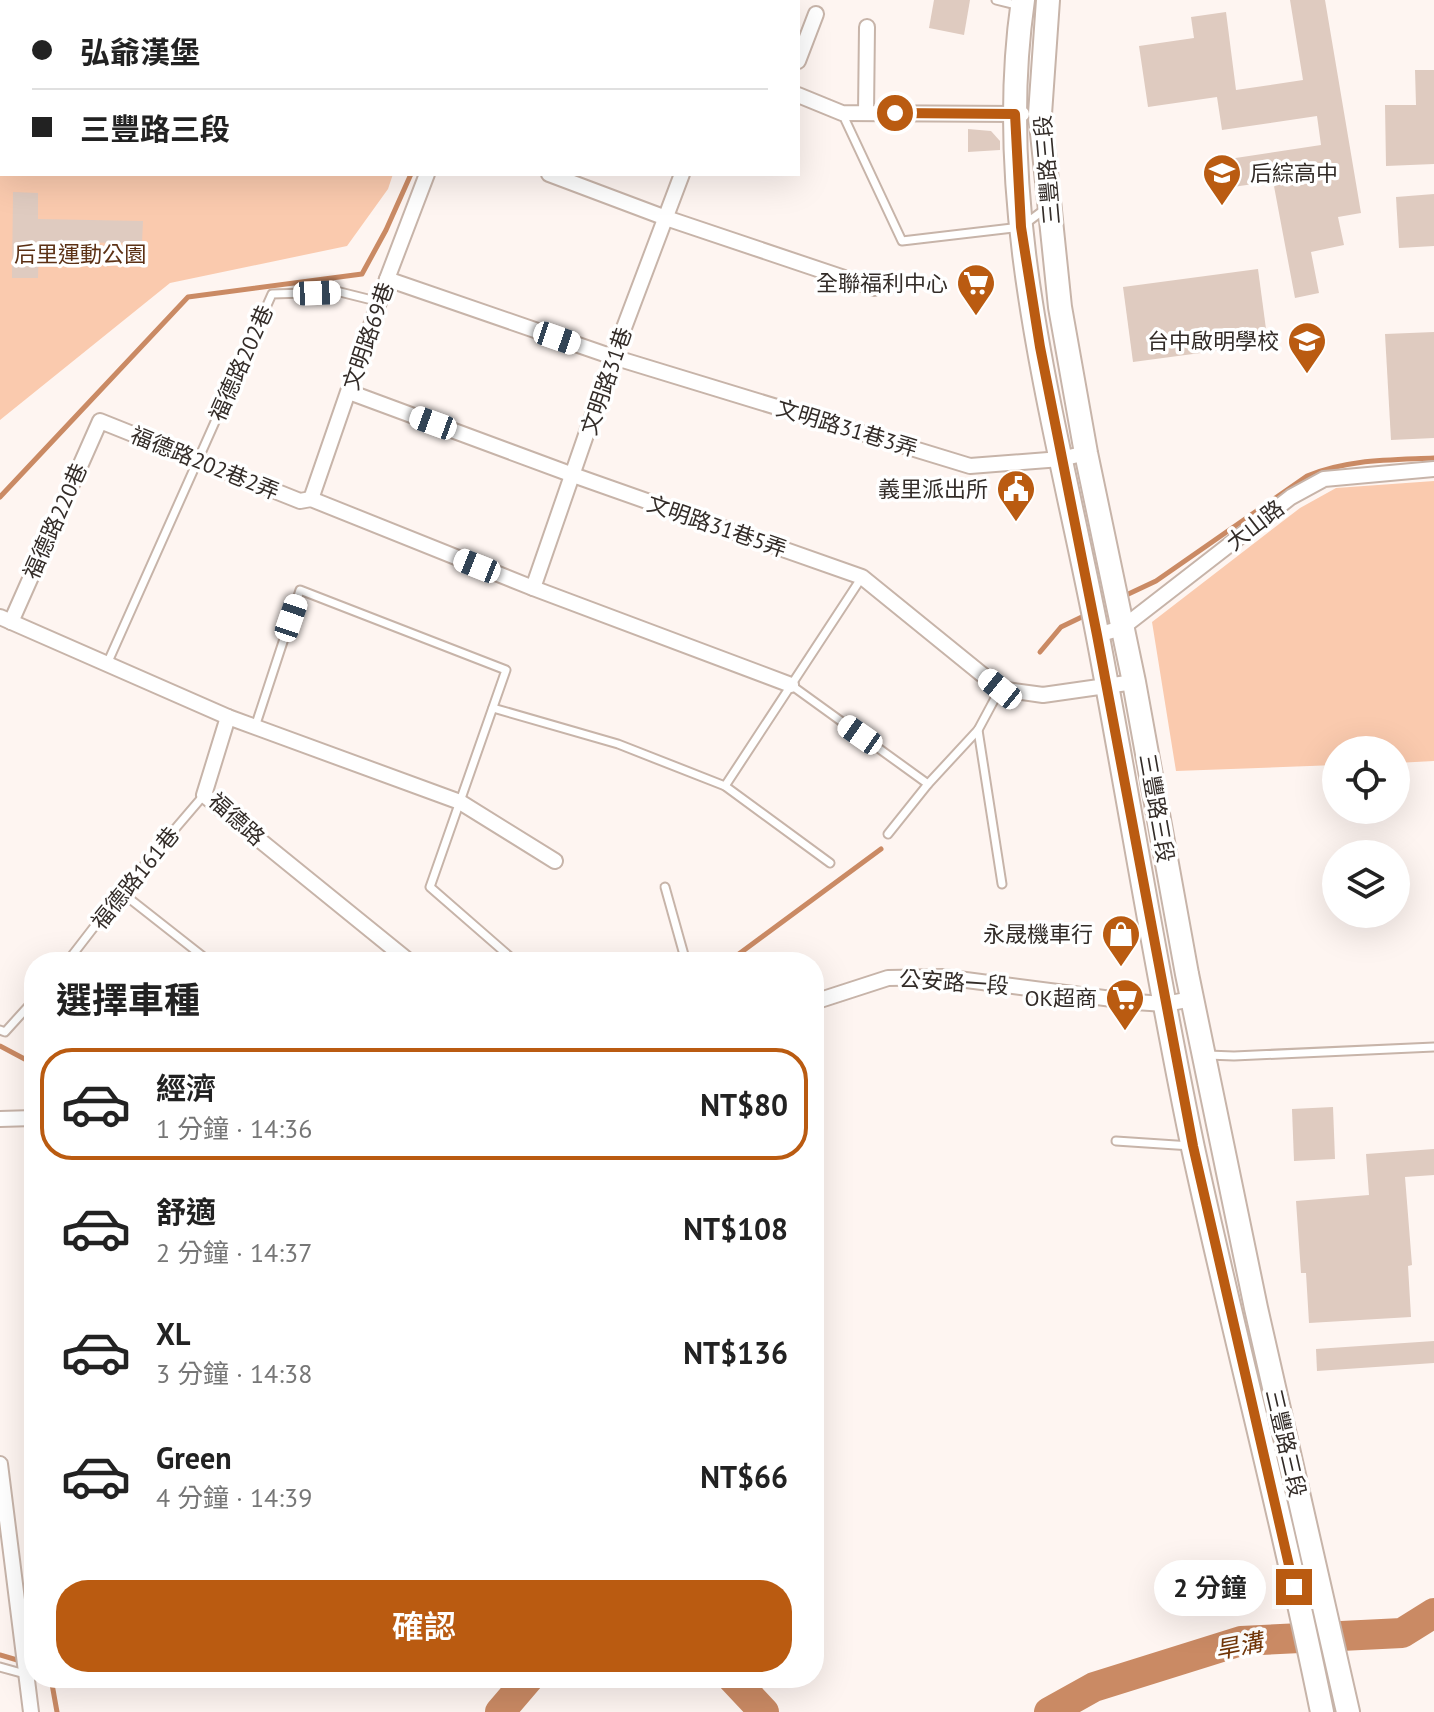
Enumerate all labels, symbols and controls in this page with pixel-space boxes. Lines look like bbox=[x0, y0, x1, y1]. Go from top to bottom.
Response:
text: 弘爺漢堡 bbox=[80, 32, 200, 71]
route start bbox=[877, 95, 913, 131]
text: 三豐路三段 bbox=[80, 109, 230, 148]
street label: 三豐路三段 bbox=[1028, 114, 1066, 226]
school or university icon: 后綜高中 bbox=[1201, 152, 1243, 207]
place label: 后綜高中 bbox=[1250, 159, 1338, 187]
park label: 后里運動公園 bbox=[14, 240, 146, 268]
supermarket icon: 全聯福利中心 bbox=[955, 262, 997, 317]
place label: 全聯福利中心 bbox=[816, 269, 948, 297]
street label: 文明路69巷 bbox=[337, 279, 399, 393]
car bbox=[293, 280, 341, 306]
street label: 福德路202巷 bbox=[203, 301, 279, 425]
car bbox=[530, 319, 584, 357]
school or university icon: 台中啟明學校 bbox=[1286, 320, 1328, 375]
street label: 文明路31巷 bbox=[575, 324, 637, 438]
place label: 台中啟明學校 bbox=[1147, 327, 1279, 355]
street label: 文明路31巷3弄 bbox=[773, 393, 921, 463]
car bbox=[406, 404, 460, 442]
street label: 福德路202巷2弄 bbox=[127, 420, 283, 506]
street label: 福德路220巷 bbox=[17, 459, 93, 583]
public building icon: 義里派出所 bbox=[995, 468, 1037, 523]
place label: 義里派出所 bbox=[878, 475, 988, 503]
street label: 文明路31巷5弄 bbox=[643, 489, 791, 563]
street label: 大山路 bbox=[1220, 494, 1290, 556]
car bbox=[450, 546, 504, 586]
car bbox=[272, 591, 310, 645]
car bbox=[974, 665, 1026, 713]
car bbox=[833, 711, 887, 759]
map controls bbox=[1322, 736, 1410, 928]
button: locate bbox=[1322, 736, 1410, 824]
street label: 三豐路三段 bbox=[1134, 751, 1180, 865]
street label: 福德路 bbox=[203, 787, 271, 851]
street label: 福德路161巷 bbox=[85, 821, 185, 935]
button: layers bbox=[1322, 840, 1410, 928]
shop icon: 永晟機車行 bbox=[1100, 913, 1142, 968]
place label: 永晟機車行 bbox=[983, 920, 1093, 948]
street label: 公安路一段 bbox=[898, 964, 1010, 1000]
text: 選擇車種 bbox=[56, 976, 200, 1023]
supermarket icon: OK超商 bbox=[1104, 977, 1146, 1032]
place label: OK超商 bbox=[1025, 984, 1097, 1012]
icon: car bbox=[60, 1068, 132, 1140]
text: 經濟 bbox=[156, 1068, 216, 1107]
text: NT$80 bbox=[700, 1085, 788, 1124]
text: 1 分鐘 · 14:36 bbox=[156, 1112, 312, 1145]
icon: car bbox=[60, 1192, 132, 1264]
text: 舒適 bbox=[156, 1192, 216, 1231]
text: NT$108 bbox=[683, 1209, 788, 1248]
text: 2 分鐘 · 14:37 bbox=[156, 1236, 312, 1269]
text: XL bbox=[156, 1314, 190, 1353]
icon: car bbox=[60, 1316, 132, 1388]
text: NT$136 bbox=[683, 1333, 788, 1372]
text: 3 分鐘 · 14:38 bbox=[156, 1357, 312, 1390]
street label: 三豐路三段 bbox=[1260, 1386, 1312, 1500]
text: Green bbox=[156, 1438, 231, 1477]
icon: car bbox=[60, 1440, 132, 1512]
text: NT$66 bbox=[700, 1457, 788, 1496]
text: 4 分鐘 · 14:39 bbox=[156, 1481, 312, 1514]
callout: 2 分鐘 bbox=[1154, 1559, 1266, 1615]
route end bbox=[1276, 1569, 1312, 1605]
text: 2 分鐘 bbox=[1173, 1571, 1247, 1604]
button: 確認 bbox=[56, 1580, 792, 1672]
water label: 旱溝 bbox=[1212, 1626, 1268, 1666]

